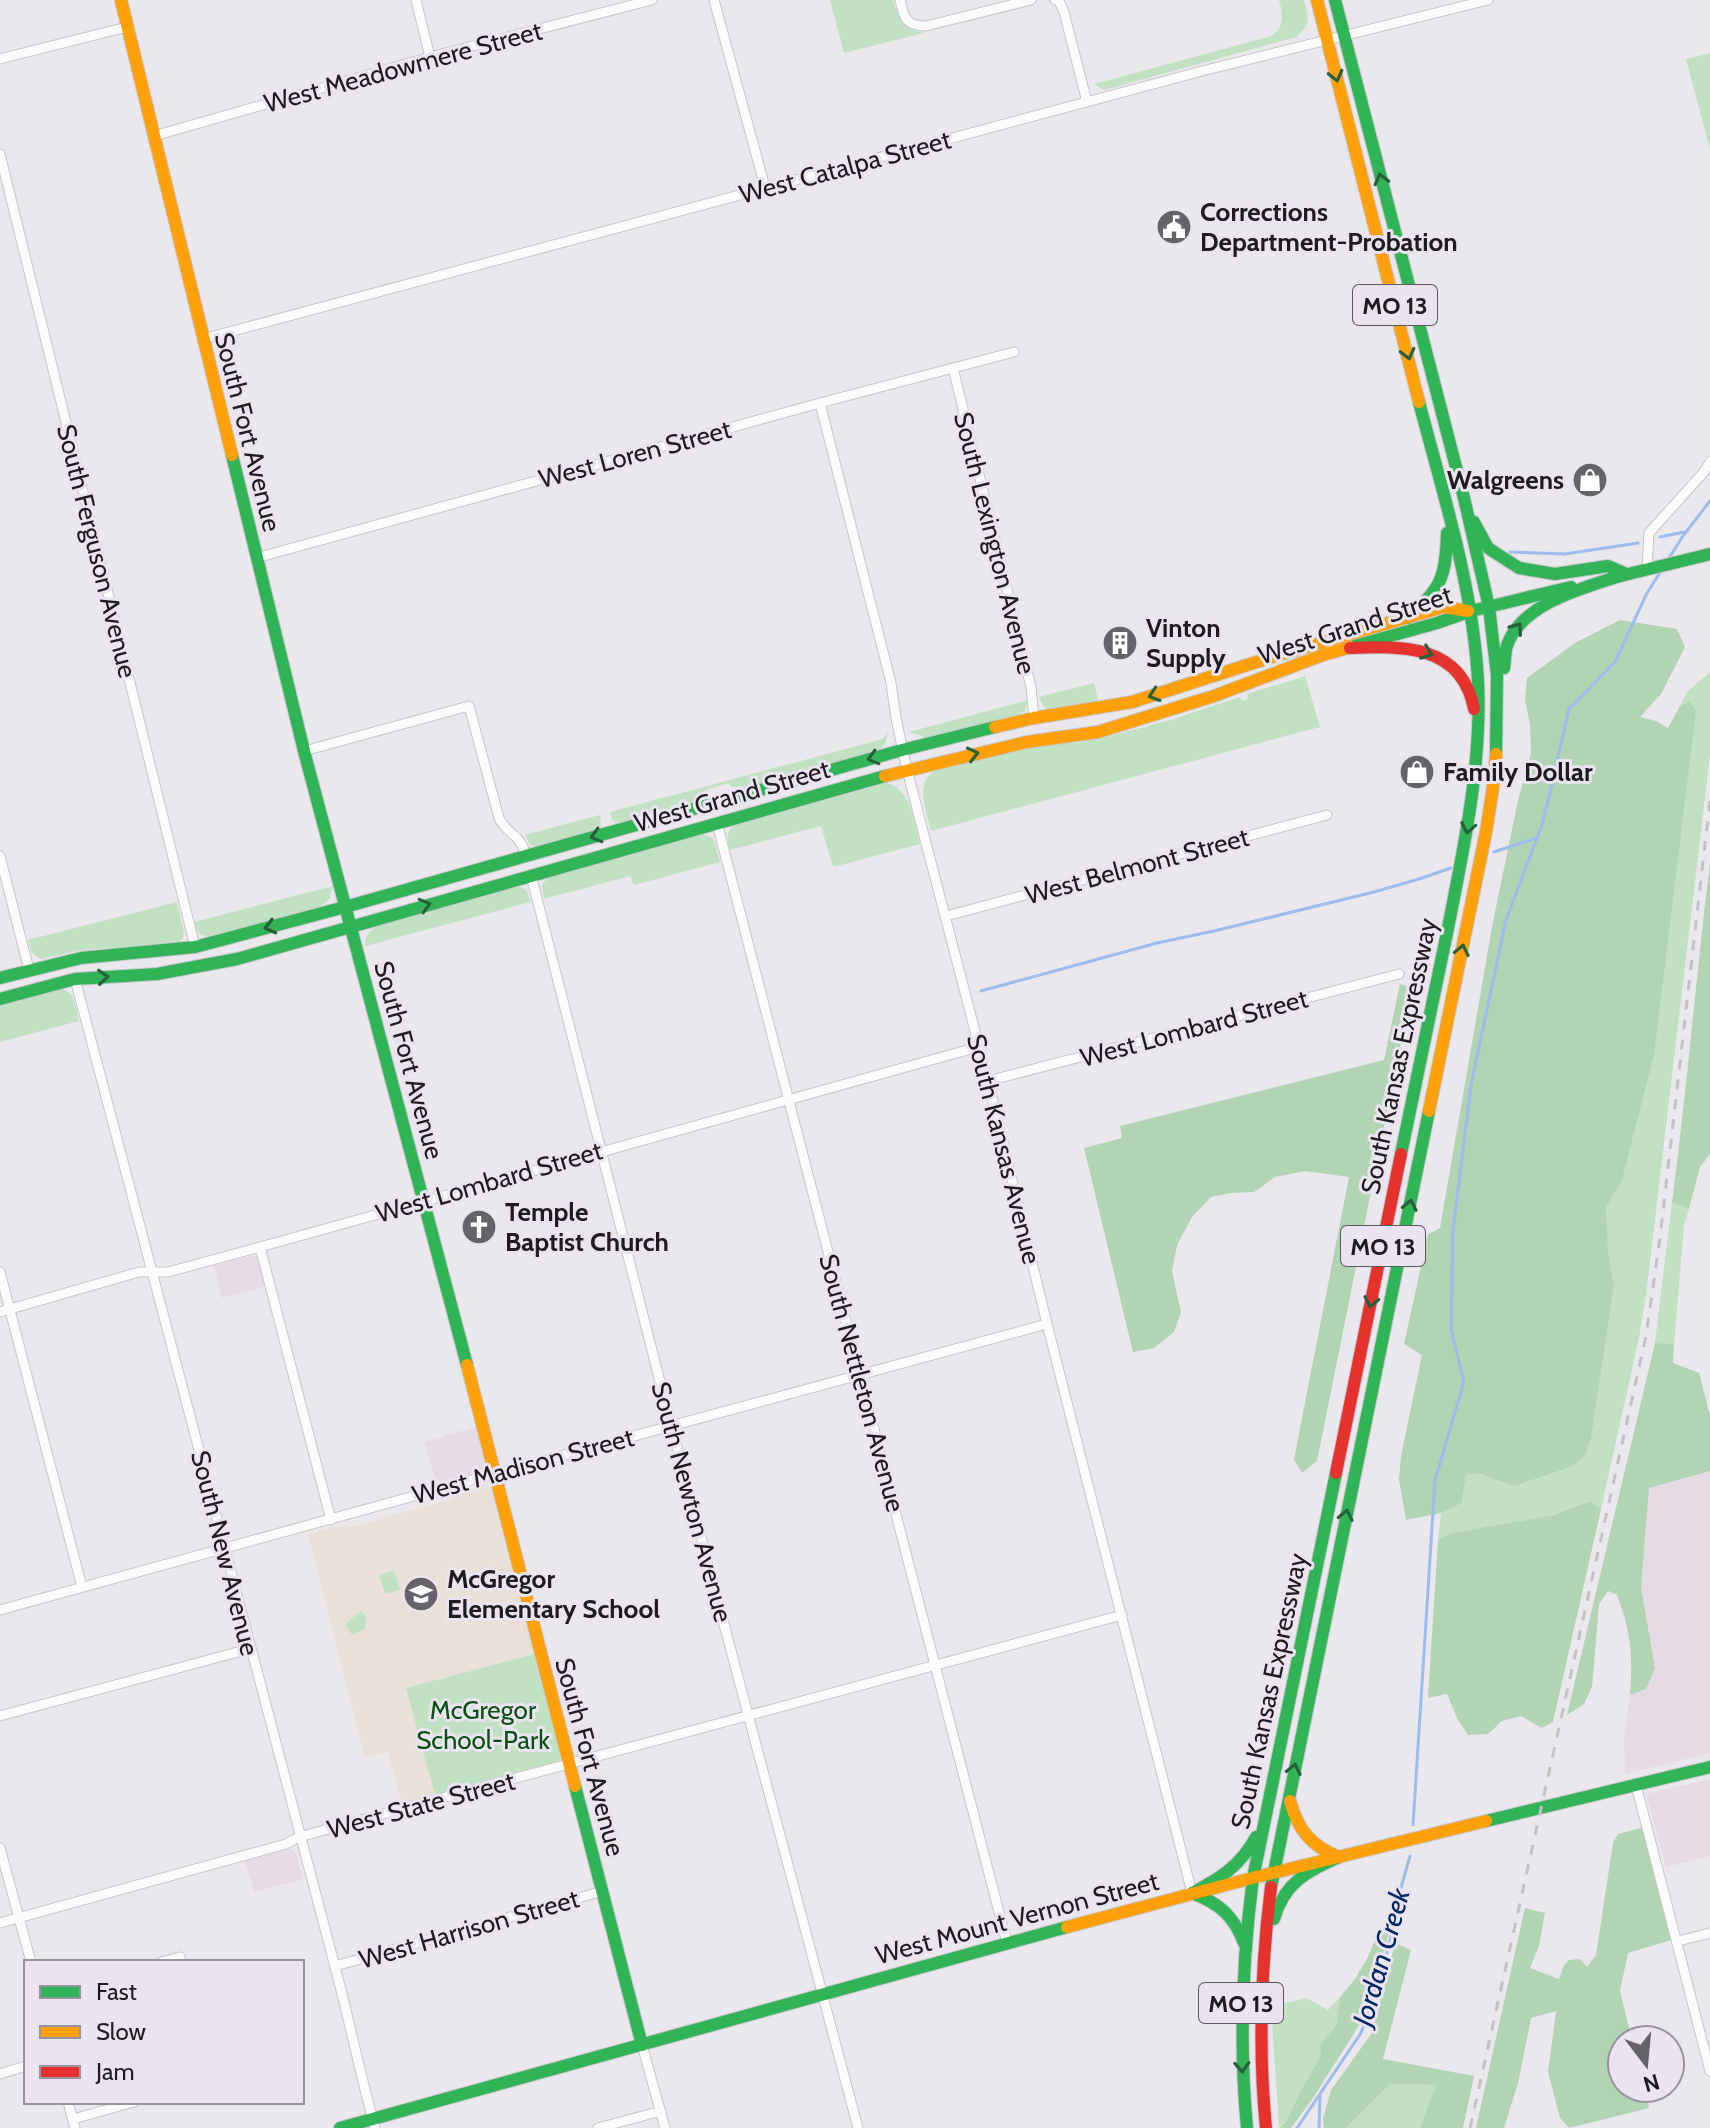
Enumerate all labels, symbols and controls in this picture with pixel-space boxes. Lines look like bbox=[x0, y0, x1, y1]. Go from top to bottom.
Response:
street label: West Meadowmere Street bbox=[261, 14, 546, 120]
one-way arrow bbox=[1326, 68, 1343, 82]
street label: West Catalpa Street bbox=[736, 123, 954, 211]
one-way arrow bbox=[1374, 172, 1391, 186]
place label: Corrections Department-Probation bbox=[1200, 196, 1458, 258]
public building icon: Corrections Department-Probation bbox=[1155, 208, 1193, 246]
road number: MO 13 bbox=[1353, 285, 1437, 325]
street label: South Fort Avenue bbox=[208, 329, 288, 535]
one-way arrow bbox=[1398, 347, 1415, 361]
street label: South Lexington Avenue bbox=[947, 409, 1043, 677]
street label: West Loren Street bbox=[535, 413, 735, 495]
street label: South Ferguson Avenue bbox=[50, 421, 144, 681]
shop icon: Walgreens bbox=[1571, 461, 1609, 499]
place label: Walgreens bbox=[1447, 464, 1564, 496]
street label: West Grand Street bbox=[1254, 579, 1456, 671]
place label: Vinton Supply bbox=[1146, 612, 1226, 674]
one-way arrow bbox=[1508, 622, 1522, 637]
building icon: Vinton Supply bbox=[1101, 624, 1139, 662]
one-way arrow bbox=[1419, 643, 1433, 660]
one-way arrow bbox=[1148, 685, 1162, 701]
one-way arrow bbox=[965, 746, 979, 763]
one-way arrow bbox=[867, 749, 881, 765]
street label: West Grand Street bbox=[631, 753, 834, 839]
shop icon: Family Dollar bbox=[1398, 753, 1436, 791]
place label: Family Dollar bbox=[1443, 756, 1593, 788]
street label: West Belmont Street bbox=[1022, 821, 1252, 911]
one-way arrow bbox=[1460, 821, 1477, 835]
one-way arrow bbox=[590, 826, 604, 843]
one-way arrow bbox=[418, 898, 432, 914]
street label: South Kansas Expressway bbox=[1354, 915, 1444, 1197]
one-way arrow bbox=[263, 918, 277, 934]
one-way arrow bbox=[1453, 944, 1470, 957]
street label: South Fort Avenue bbox=[367, 957, 451, 1163]
one-way arrow bbox=[97, 969, 110, 986]
street label: West Lombard Street bbox=[1077, 982, 1311, 1074]
street label: South Kansas Avenue bbox=[960, 1031, 1048, 1267]
street label: West Lombard Street bbox=[372, 1134, 606, 1230]
place label: Temple Baptist Church bbox=[505, 1196, 669, 1258]
one-way arrow bbox=[1401, 1199, 1418, 1212]
church icon: Temple Baptist Church bbox=[460, 1208, 498, 1246]
road number: MO 13 bbox=[1341, 1226, 1425, 1266]
street label: South Nettleton Avenue bbox=[812, 1251, 912, 1515]
one-way arrow bbox=[1363, 1295, 1380, 1309]
street label: South Newton Avenue bbox=[644, 1378, 740, 1626]
street label: West Madison Street bbox=[409, 1421, 637, 1511]
street label: South New Avenue bbox=[184, 1447, 266, 1659]
one-way arrow bbox=[1337, 1508, 1354, 1521]
street label: South Kansas Expressway bbox=[1224, 1550, 1314, 1832]
place label: McGregor Elementary School bbox=[447, 1563, 660, 1625]
school or university icon: McGregor Elementary School bbox=[402, 1575, 440, 1613]
street label: South Fort Avenue bbox=[548, 1654, 632, 1860]
park label: McGregor School-Park bbox=[416, 1694, 550, 1756]
one-way arrow bbox=[1285, 1763, 1302, 1776]
street label: West State Street bbox=[324, 1765, 518, 1845]
street label: West Mount Vernon Street bbox=[872, 1865, 1162, 1971]
street label: West Harrison Street bbox=[355, 1882, 583, 1976]
water label: Jordan Creek bbox=[1344, 1883, 1417, 2033]
legend bbox=[24, 1960, 304, 2104]
text: Fast bbox=[96, 1977, 137, 2006]
road number: MO 13 bbox=[1199, 1983, 1283, 2023]
text: Slow bbox=[96, 2017, 146, 2046]
north arrow bbox=[1606, 2024, 1686, 2104]
text: Jam bbox=[95, 2057, 134, 2086]
one-way arrow bbox=[1233, 2061, 1250, 2074]
text: N bbox=[1640, 2068, 1663, 2098]

